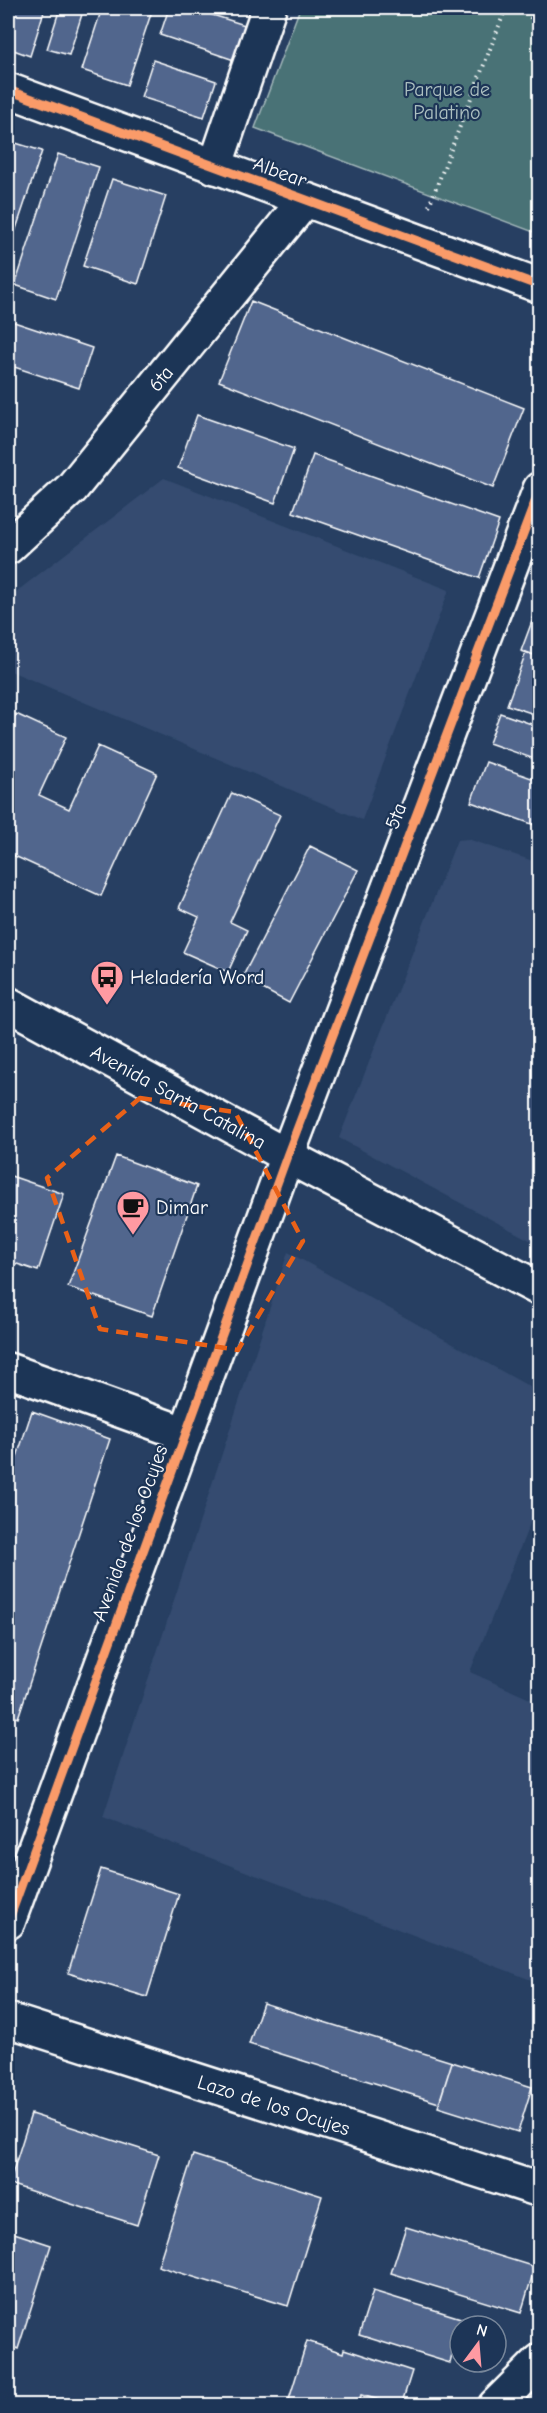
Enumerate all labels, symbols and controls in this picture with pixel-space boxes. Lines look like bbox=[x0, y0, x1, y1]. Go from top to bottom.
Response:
park label: Parque de Palatino bbox=[404, 78, 490, 124]
street label: Albear bbox=[250, 152, 310, 192]
street label: 6ta bbox=[143, 361, 178, 396]
street label: 5ta bbox=[381, 800, 411, 832]
bus stop icon: Heladería Word bbox=[89, 959, 125, 1006]
place label: Heladería Word bbox=[130, 966, 264, 989]
street label: Avenida Santa Catalina bbox=[87, 1040, 270, 1154]
cafe icon: Dimar bbox=[115, 1189, 151, 1236]
place label: Dimar bbox=[156, 1196, 208, 1219]
street label: Avenida de los Ocujes bbox=[87, 1442, 173, 1624]
street label: Lazo de los Ocujes bbox=[195, 2070, 353, 2140]
north arrow bbox=[448, 2314, 508, 2374]
text: N bbox=[474, 2320, 489, 2341]

